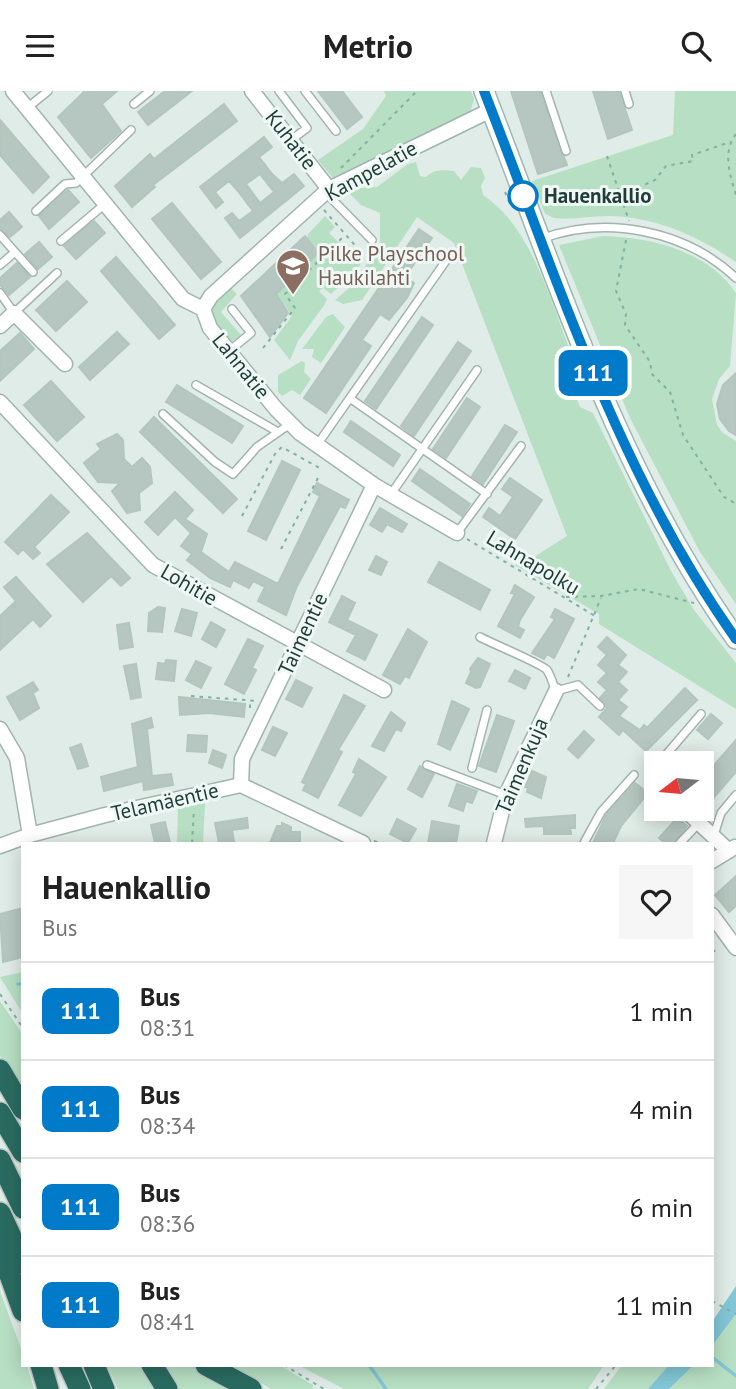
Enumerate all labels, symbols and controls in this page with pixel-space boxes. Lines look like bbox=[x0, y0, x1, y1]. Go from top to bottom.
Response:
text: Metrio bbox=[323, 25, 413, 67]
icon: menu bbox=[21, 27, 59, 65]
icon: search bbox=[677, 27, 715, 65]
street label: Kuhatie bbox=[260, 104, 323, 175]
street label: Kampelatie bbox=[320, 134, 422, 207]
marker: Hauenkallio bbox=[508, 181, 538, 211]
place label: Hauenkallio bbox=[544, 182, 652, 209]
place label: Pilke Playschool Haukilahti bbox=[318, 240, 464, 291]
school or university icon: Pilke Playschool Haukilahti bbox=[274, 247, 312, 296]
street label: Lahnatie bbox=[206, 327, 276, 404]
line badge: 111 bbox=[553, 350, 633, 396]
text: 111 bbox=[573, 357, 613, 388]
street label: Lahnapolku bbox=[482, 524, 585, 601]
street label: Lohitie bbox=[156, 558, 223, 612]
street label: Taimentie bbox=[272, 588, 333, 679]
street label: Taimenkuja bbox=[489, 714, 554, 818]
north arrow bbox=[644, 751, 714, 821]
map controls bbox=[644, 751, 714, 821]
street label: Telamäentie bbox=[109, 776, 221, 827]
text: Hauenkallio bbox=[42, 865, 211, 908]
button: heart bbox=[619, 865, 693, 939]
text: Bus bbox=[42, 913, 78, 942]
text: Bus bbox=[140, 980, 180, 1013]
text: 111 bbox=[60, 995, 101, 1026]
text: 1 min bbox=[630, 995, 693, 1028]
text: 08:31 bbox=[140, 1013, 195, 1042]
text: Bus bbox=[140, 1078, 180, 1111]
text: 111 bbox=[60, 1093, 101, 1124]
text: 4 min bbox=[630, 1093, 693, 1126]
text: 08:34 bbox=[140, 1111, 195, 1140]
text: Bus bbox=[140, 1176, 180, 1209]
text: 111 bbox=[60, 1191, 101, 1222]
text: 6 min bbox=[630, 1191, 693, 1224]
text: 08:36 bbox=[140, 1209, 195, 1238]
text: Bus bbox=[140, 1274, 180, 1307]
text: 111 bbox=[60, 1289, 101, 1320]
text: 11 min bbox=[615, 1289, 693, 1322]
text: 08:41 bbox=[140, 1307, 195, 1336]

